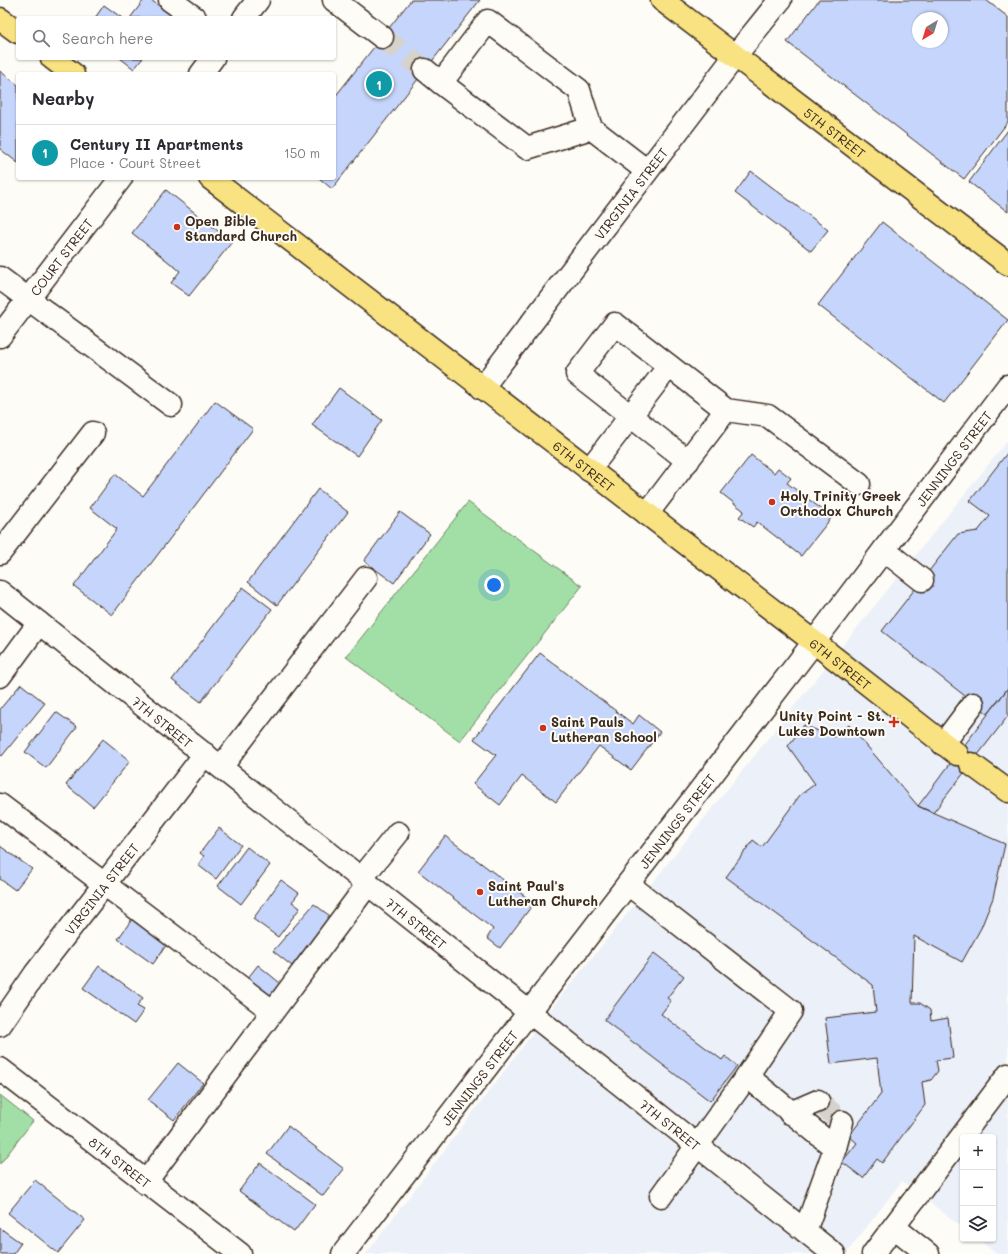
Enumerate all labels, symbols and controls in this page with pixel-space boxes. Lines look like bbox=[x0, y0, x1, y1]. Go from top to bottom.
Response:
north arrow bbox=[912, 12, 948, 48]
search box bbox=[16, 16, 336, 60]
icon: search bbox=[30, 27, 52, 49]
text: Search here bbox=[62, 28, 153, 48]
pin: 1 bbox=[366, 69, 392, 99]
text: Nearby bbox=[32, 87, 94, 109]
street label: 5TH STREET bbox=[801, 103, 870, 161]
text: Century II Apartments bbox=[70, 134, 243, 154]
text: 1 bbox=[42, 144, 48, 161]
text: 150 m bbox=[284, 144, 320, 161]
street label: VIRGINIA STREET bbox=[590, 144, 671, 243]
text: Place · Court Street bbox=[70, 154, 201, 171]
place label: Open Bible Standard Church bbox=[185, 212, 297, 244]
street label: COURT STREET bbox=[26, 214, 96, 299]
marker: Open Bible Standard Church bbox=[172, 222, 182, 232]
street label: JENNINGS STREET bbox=[912, 407, 995, 509]
street label: 6TH STREET bbox=[550, 436, 619, 495]
place label: Holy Trinity Greek Orthodox Church bbox=[780, 487, 901, 519]
marker: Holy Trinity Greek Orthodox Church bbox=[767, 497, 777, 507]
your location bbox=[484, 575, 504, 595]
street label: 6TH STREET bbox=[807, 634, 875, 693]
street label: 7TH STREET bbox=[129, 692, 197, 751]
place label: Unity Point - St. Lukes Downtown bbox=[778, 707, 885, 739]
place label: Saint Pauls Lutheran School bbox=[551, 713, 657, 745]
marker: Unity Point - St. Lukes Downtown bbox=[888, 716, 900, 728]
marker: Saint Pauls Lutheran School bbox=[538, 723, 548, 733]
street label: JENNINGS STREET bbox=[635, 770, 719, 871]
street label: VIRGINIA STREET bbox=[60, 839, 142, 938]
place label: Saint Paul's Lutheran Church bbox=[488, 877, 598, 909]
marker: Saint Paul's Lutheran Church bbox=[475, 887, 485, 897]
street label: 7TH STREET bbox=[383, 893, 451, 952]
street label: JENNINGS STREET bbox=[437, 1026, 521, 1128]
street label: 7TH STREET bbox=[637, 1095, 704, 1154]
street label: 8TH STREET bbox=[86, 1133, 155, 1191]
map controls bbox=[960, 1134, 996, 1242]
button: + bbox=[960, 1134, 996, 1170]
button: − bbox=[960, 1170, 996, 1206]
button: layers bbox=[960, 1206, 996, 1242]

